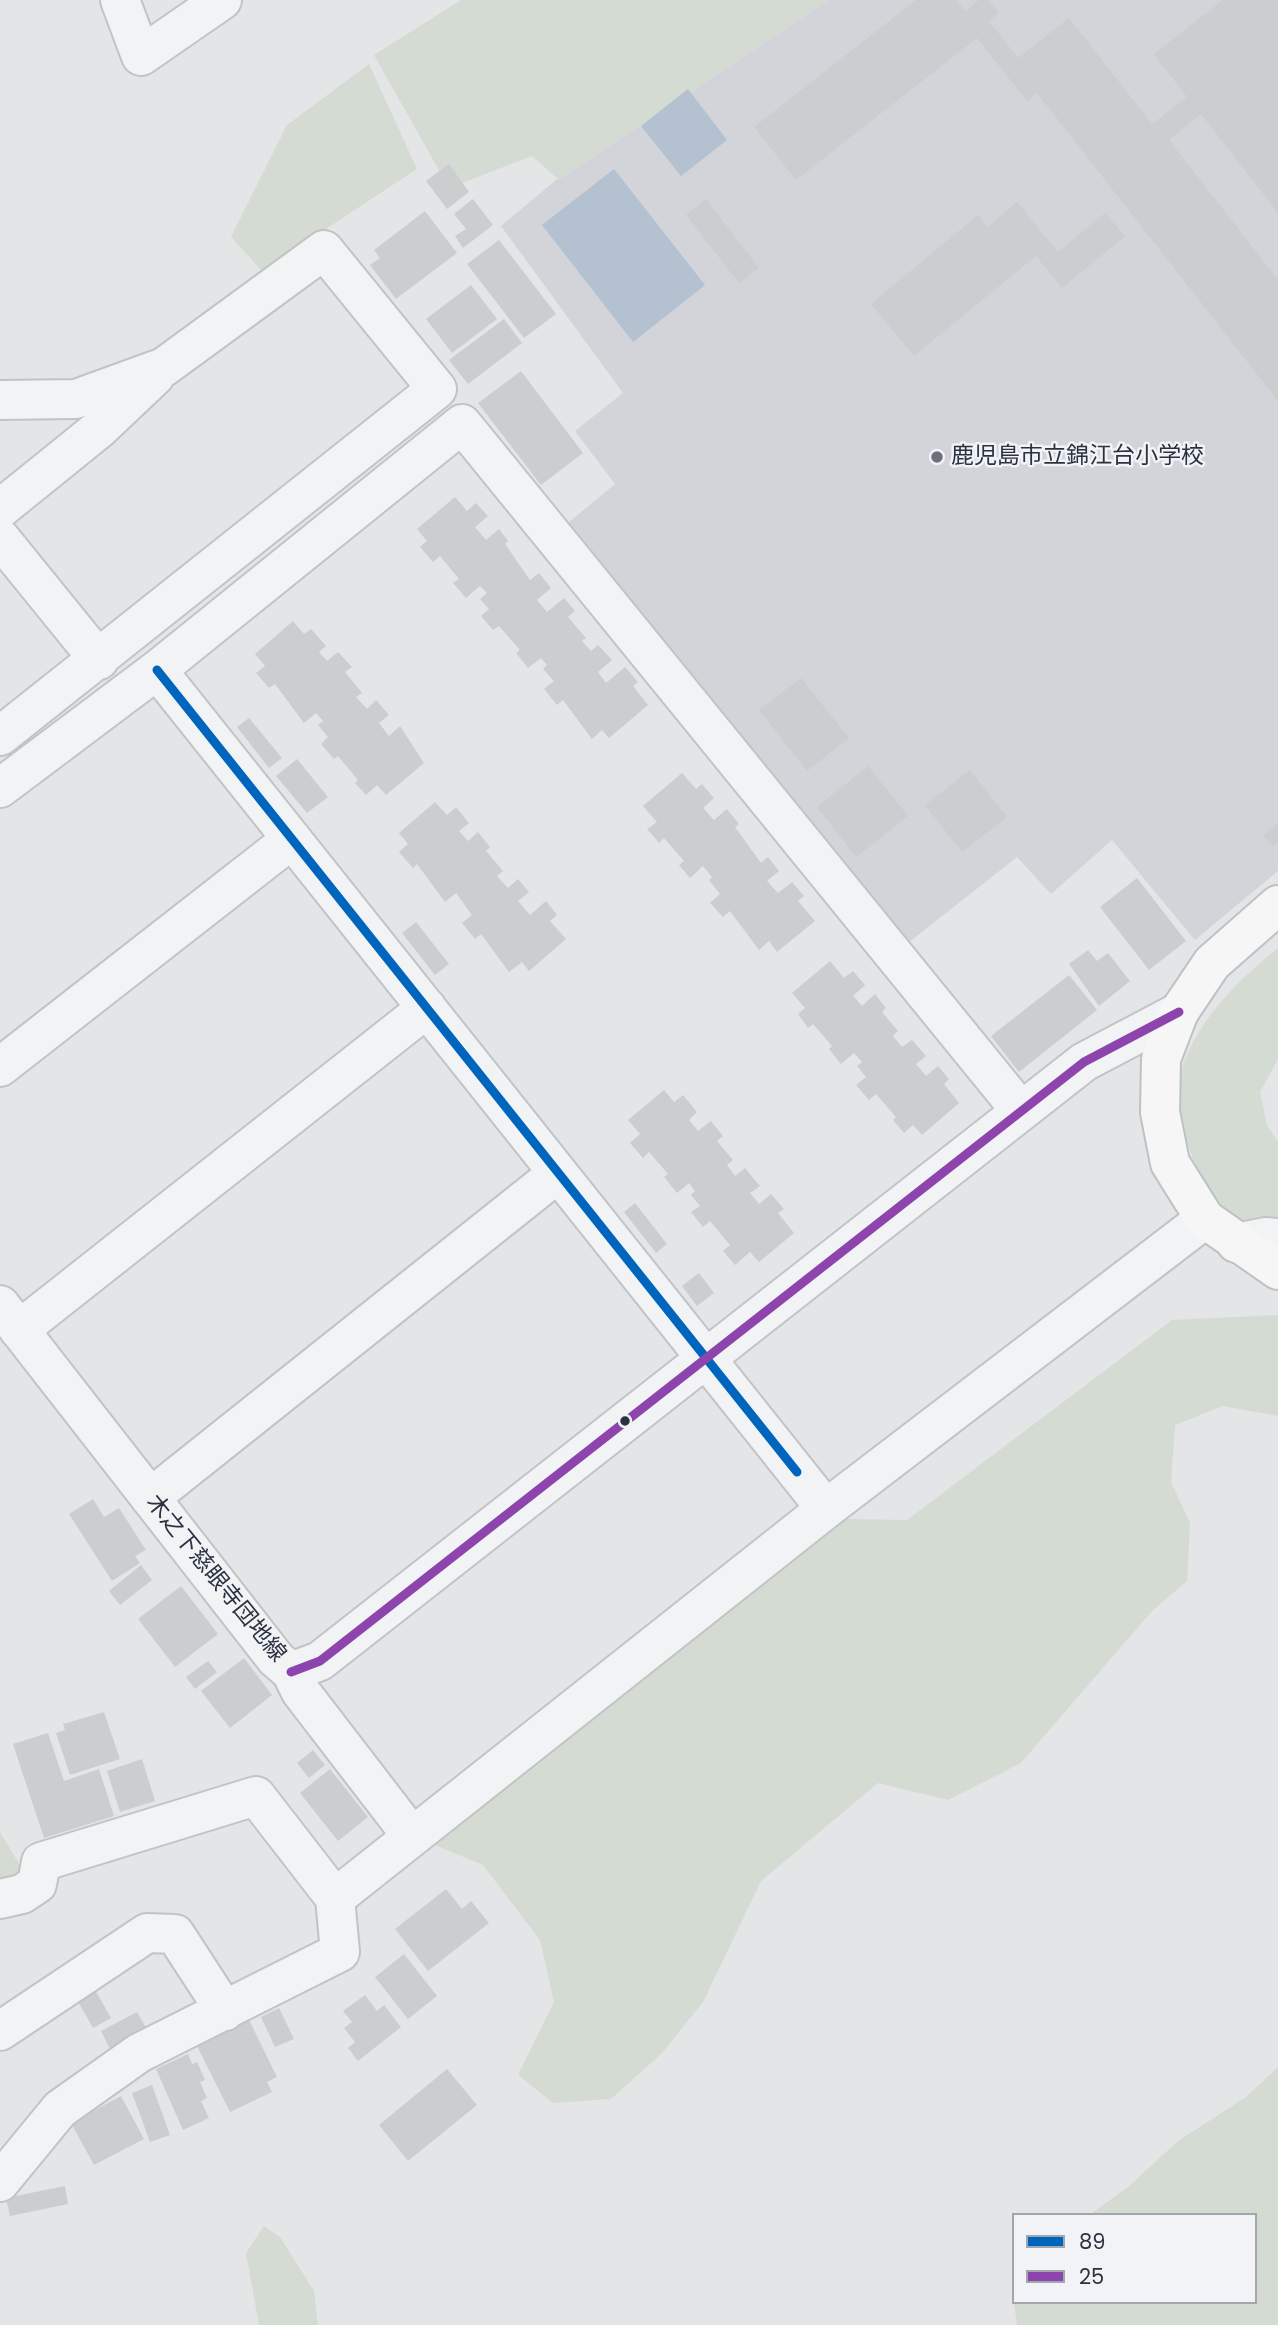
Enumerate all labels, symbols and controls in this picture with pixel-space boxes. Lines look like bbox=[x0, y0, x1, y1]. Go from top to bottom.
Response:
place label: 鹿児島市立錦江台小学校 bbox=[951, 443, 1204, 471]
marker: 鹿児島市立錦江台小学校 bbox=[929, 449, 945, 465]
unlabelled marker bbox=[618, 1414, 632, 1428]
street label: 木之下慈眼寺団地線 bbox=[139, 1490, 291, 1668]
legend bbox=[1012, 2213, 1257, 2304]
text: 89 bbox=[1079, 2227, 1105, 2256]
text: 25 bbox=[1079, 2262, 1104, 2291]

